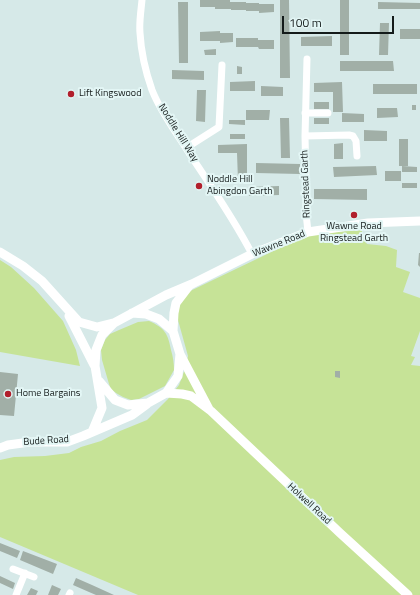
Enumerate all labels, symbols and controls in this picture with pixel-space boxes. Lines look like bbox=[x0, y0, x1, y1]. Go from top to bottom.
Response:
scale bar bbox=[284, 8, 396, 34]
text: 100 m bbox=[289, 13, 322, 32]
place label: Lift Kingswood bbox=[79, 88, 141, 100]
marker: Lift Kingswood bbox=[66, 89, 76, 99]
street label: Noddle Hill Way bbox=[155, 102, 201, 164]
street label: Ringstead Garth bbox=[299, 150, 313, 218]
place label: Noddle Hill Abingdon Garth bbox=[207, 174, 273, 198]
marker: Noddle Hill Abingdon Garth bbox=[194, 181, 204, 191]
marker: Wawne Road Ringstead Garth bbox=[349, 210, 359, 220]
place label: Wawne Road Ringstead Garth bbox=[320, 221, 388, 244]
street label: Wawne Road bbox=[251, 228, 307, 260]
place label: Home Bargains bbox=[16, 388, 81, 400]
marker: Home Bargains bbox=[3, 389, 13, 399]
street label: Bude Road bbox=[23, 433, 69, 449]
street label: Holwell Road bbox=[285, 481, 333, 527]

